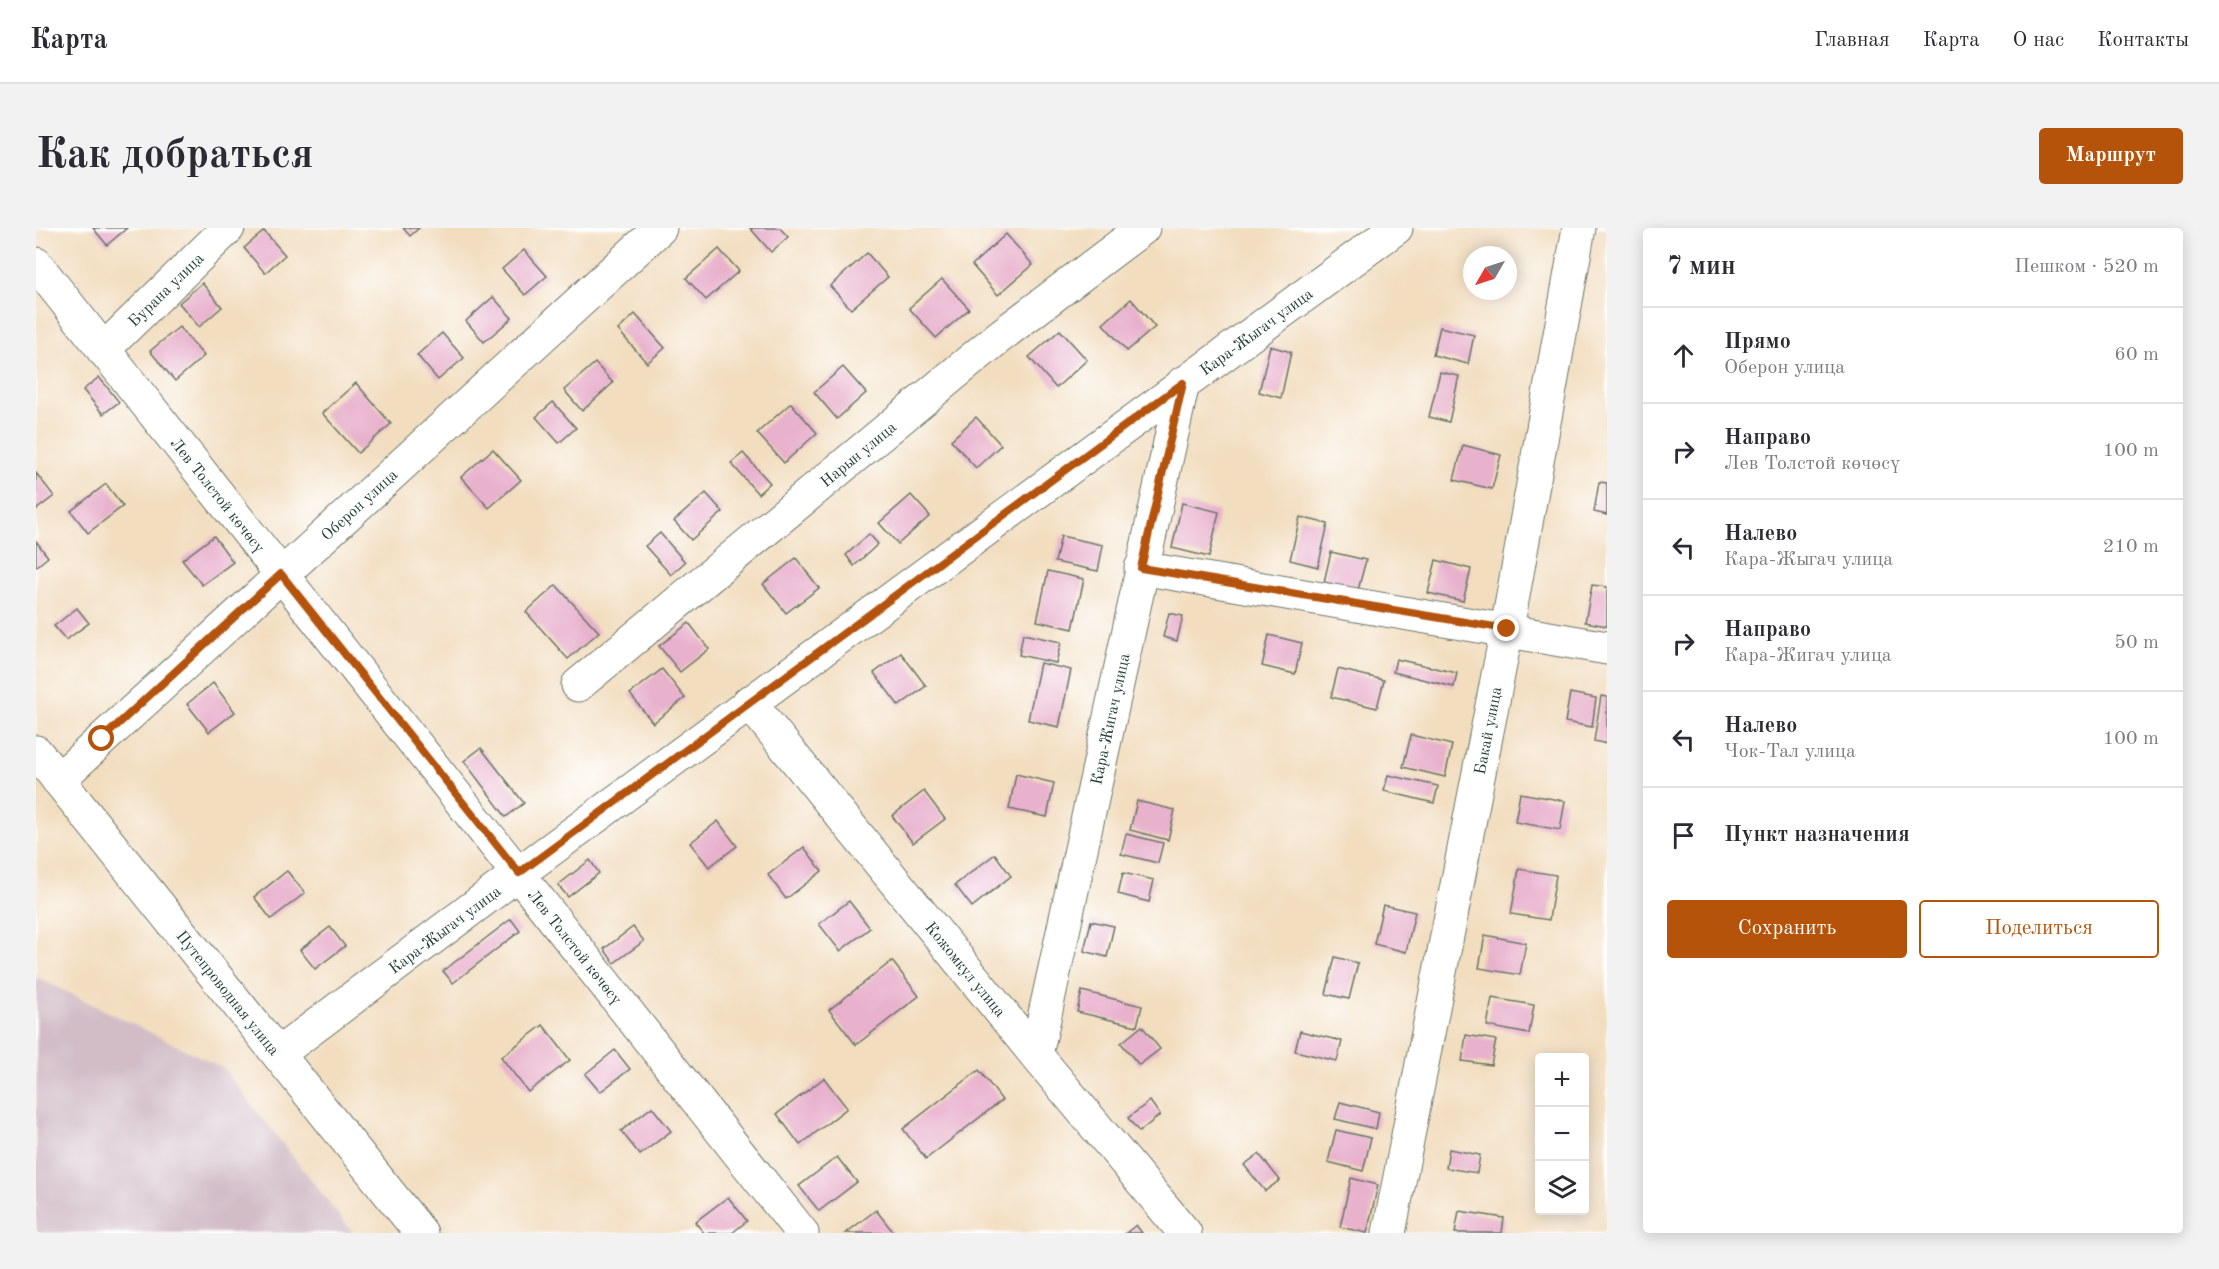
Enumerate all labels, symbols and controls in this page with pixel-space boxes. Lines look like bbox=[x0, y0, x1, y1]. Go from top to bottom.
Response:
text: Карта bbox=[30, 27, 108, 55]
text: Главная bbox=[1814, 30, 1890, 51]
text: Карта bbox=[1923, 30, 1980, 51]
text: О нас bbox=[2013, 30, 2064, 51]
text: Контакты bbox=[2097, 30, 2189, 51]
button: Маршрут bbox=[2039, 128, 2183, 184]
text: Как добраться bbox=[36, 135, 313, 177]
north arrow bbox=[1463, 246, 1517, 300]
street label: Бурана улица bbox=[126, 251, 207, 331]
text: 7 мин bbox=[1667, 254, 1736, 280]
text: Пешком · 520 m bbox=[2014, 257, 2159, 277]
street label: Кара-Жыгач улица bbox=[1198, 286, 1316, 379]
text: Прямо bbox=[1724, 331, 1791, 353]
icon: ahead bbox=[1667, 339, 1700, 372]
text: 60 m bbox=[2114, 345, 2159, 365]
text: Оберон улица bbox=[1724, 358, 1845, 378]
street label: Нарын улица bbox=[818, 419, 900, 491]
text: Направо bbox=[1724, 427, 1811, 449]
street label: Лев Толстой көчөсү bbox=[167, 435, 267, 557]
icon: right bbox=[1667, 435, 1700, 468]
text: 100 m bbox=[2103, 441, 2159, 461]
text: Лев Толстой көчөсү bbox=[1724, 454, 1901, 474]
street label: Оберон улица bbox=[319, 467, 401, 544]
text: Налево bbox=[1724, 523, 1797, 545]
icon: left bbox=[1667, 531, 1700, 564]
text: 210 m bbox=[2103, 537, 2159, 557]
text: Кара-Жыгач улица bbox=[1724, 550, 1893, 570]
route end bbox=[1493, 615, 1519, 641]
text: Направо bbox=[1724, 619, 1811, 641]
icon: right bbox=[1667, 627, 1700, 660]
text: 50 m bbox=[2114, 633, 2159, 653]
text: Кара-Жигач улица bbox=[1724, 646, 1892, 666]
street label: Кара-Жигач улица bbox=[1089, 652, 1134, 787]
street label: Бакай улица bbox=[1473, 685, 1506, 776]
text: Налево bbox=[1724, 715, 1797, 737]
icon: left bbox=[1667, 723, 1700, 756]
route start bbox=[88, 725, 114, 751]
text: 100 m bbox=[2103, 729, 2159, 749]
text: Чок-Тал улица bbox=[1724, 742, 1856, 762]
icon: arrive bbox=[1667, 819, 1700, 852]
text: Пункт назначения bbox=[1724, 824, 1910, 846]
street label: Кара-Жыгач улица bbox=[387, 884, 505, 978]
street label: Лев Толстой көчөсү bbox=[524, 887, 624, 1009]
button: Сохранить bbox=[1667, 900, 1907, 958]
button: Поделиться bbox=[1919, 900, 2159, 958]
street label: Кожомкул улица bbox=[921, 920, 1008, 1021]
street label: Путепроводная улица bbox=[172, 928, 281, 1059]
map controls bbox=[1535, 1053, 1589, 1215]
button: + bbox=[1535, 1053, 1589, 1107]
button: − bbox=[1535, 1107, 1589, 1161]
button: layers bbox=[1535, 1161, 1589, 1215]

